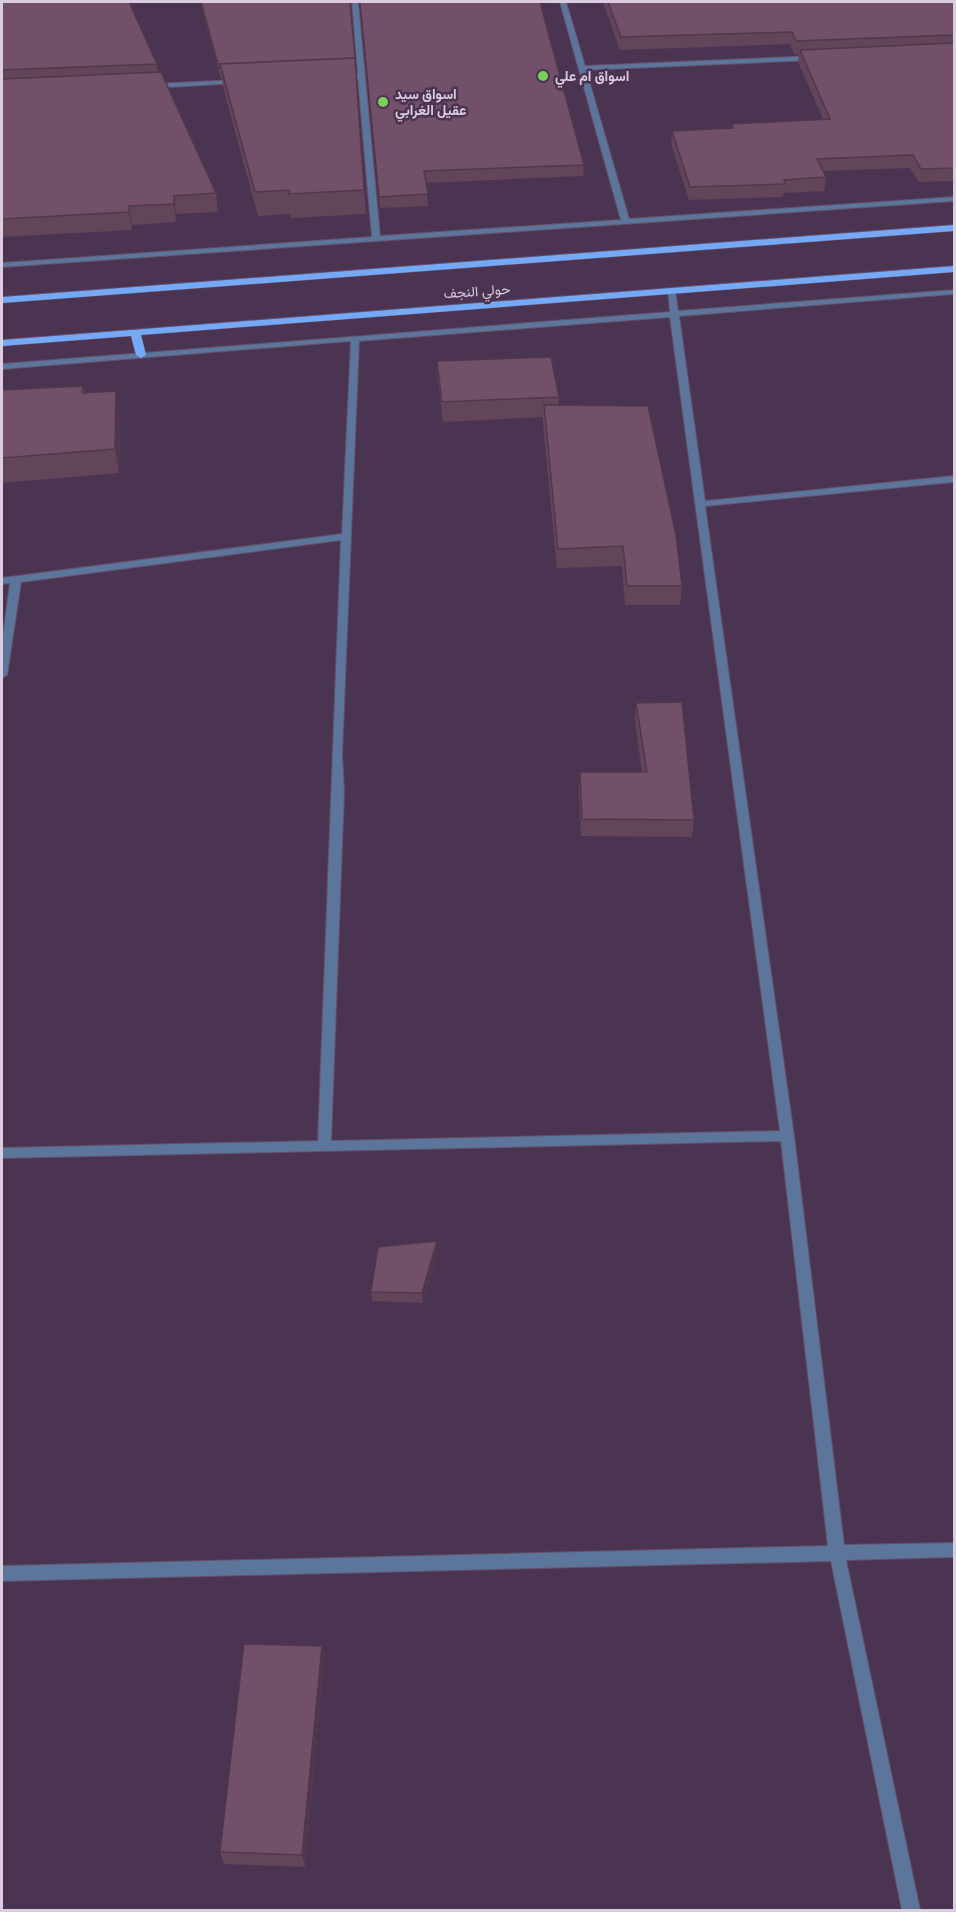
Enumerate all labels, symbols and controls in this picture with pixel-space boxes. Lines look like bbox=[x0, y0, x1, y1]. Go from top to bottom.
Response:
place label: اسواق ام علي bbox=[555, 68, 629, 88]
marker: اسواق ام علي bbox=[536, 69, 550, 83]
place label: اسواق سيد عقيل الغرابي bbox=[395, 86, 467, 122]
marker: اسواق سيد عقيل الغرابي bbox=[376, 95, 390, 109]
street label: حولي النجف bbox=[443, 281, 511, 305]

